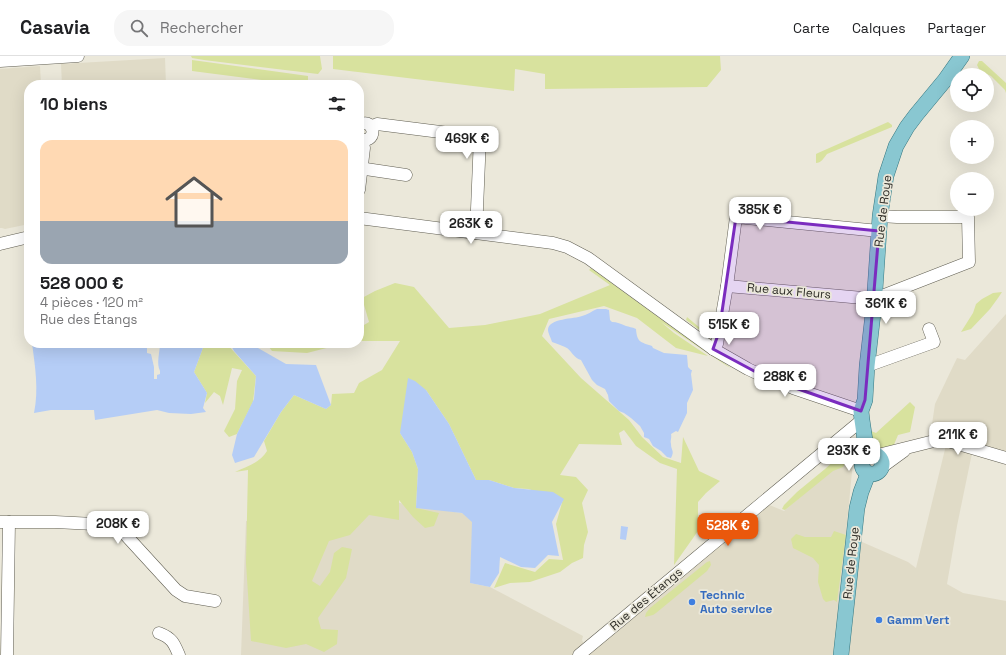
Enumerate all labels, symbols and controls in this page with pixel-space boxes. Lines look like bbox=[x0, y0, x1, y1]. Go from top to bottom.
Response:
search box bbox=[114, 10, 394, 46]
text: Casavia bbox=[20, 15, 90, 40]
icon: search bbox=[128, 17, 150, 39]
text: Rechercher bbox=[160, 18, 243, 37]
text: Carte bbox=[793, 19, 830, 37]
text: Calques bbox=[852, 19, 906, 37]
text: Partager bbox=[928, 19, 986, 37]
map controls bbox=[950, 68, 994, 216]
button: locate bbox=[950, 68, 994, 112]
text: 10 biens bbox=[40, 93, 108, 115]
icon: filters bbox=[326, 93, 348, 115]
button: + bbox=[950, 120, 994, 164]
pin: 469K € bbox=[434, 126, 500, 160]
text: 469K € bbox=[445, 130, 489, 147]
icon: home bbox=[158, 166, 230, 238]
button: − bbox=[950, 172, 994, 216]
street label: Rue de Roye bbox=[871, 174, 895, 248]
pin: 385K € bbox=[727, 197, 793, 231]
text: 385K € bbox=[738, 201, 782, 218]
pin: 263K € bbox=[438, 211, 504, 245]
text: 263K € bbox=[449, 215, 493, 232]
text: 528 000 € bbox=[40, 272, 124, 294]
street label: Rue aux Fleurs bbox=[746, 279, 832, 303]
pin: 361K € bbox=[853, 291, 919, 325]
text: 4 pièces · 120 m² bbox=[40, 294, 143, 311]
text: 361K € bbox=[865, 295, 907, 312]
text: Rue des Étangs bbox=[40, 311, 137, 328]
pin: 515K € bbox=[696, 312, 762, 346]
text: 515K € bbox=[708, 316, 750, 333]
pin: 288K € bbox=[752, 364, 818, 398]
text: 288K € bbox=[763, 368, 807, 385]
pin: 211K € bbox=[925, 422, 991, 456]
text: 211K € bbox=[938, 426, 978, 443]
pin: 293K € bbox=[816, 438, 882, 472]
text: 293K € bbox=[827, 442, 871, 459]
pin: 208K € bbox=[85, 511, 151, 545]
pin: 528K € bbox=[695, 513, 761, 547]
text: 208K € bbox=[96, 515, 140, 532]
text: 528K € bbox=[706, 517, 750, 534]
street label: Rue de Roye bbox=[839, 526, 863, 600]
street label: Rue des Étangs bbox=[606, 564, 686, 634]
place label: Technic Auto service bbox=[700, 587, 772, 617]
marker: Technic Auto service bbox=[687, 597, 697, 607]
place label: Gamm Vert bbox=[887, 612, 950, 628]
marker: Gamm Vert bbox=[874, 615, 884, 625]

